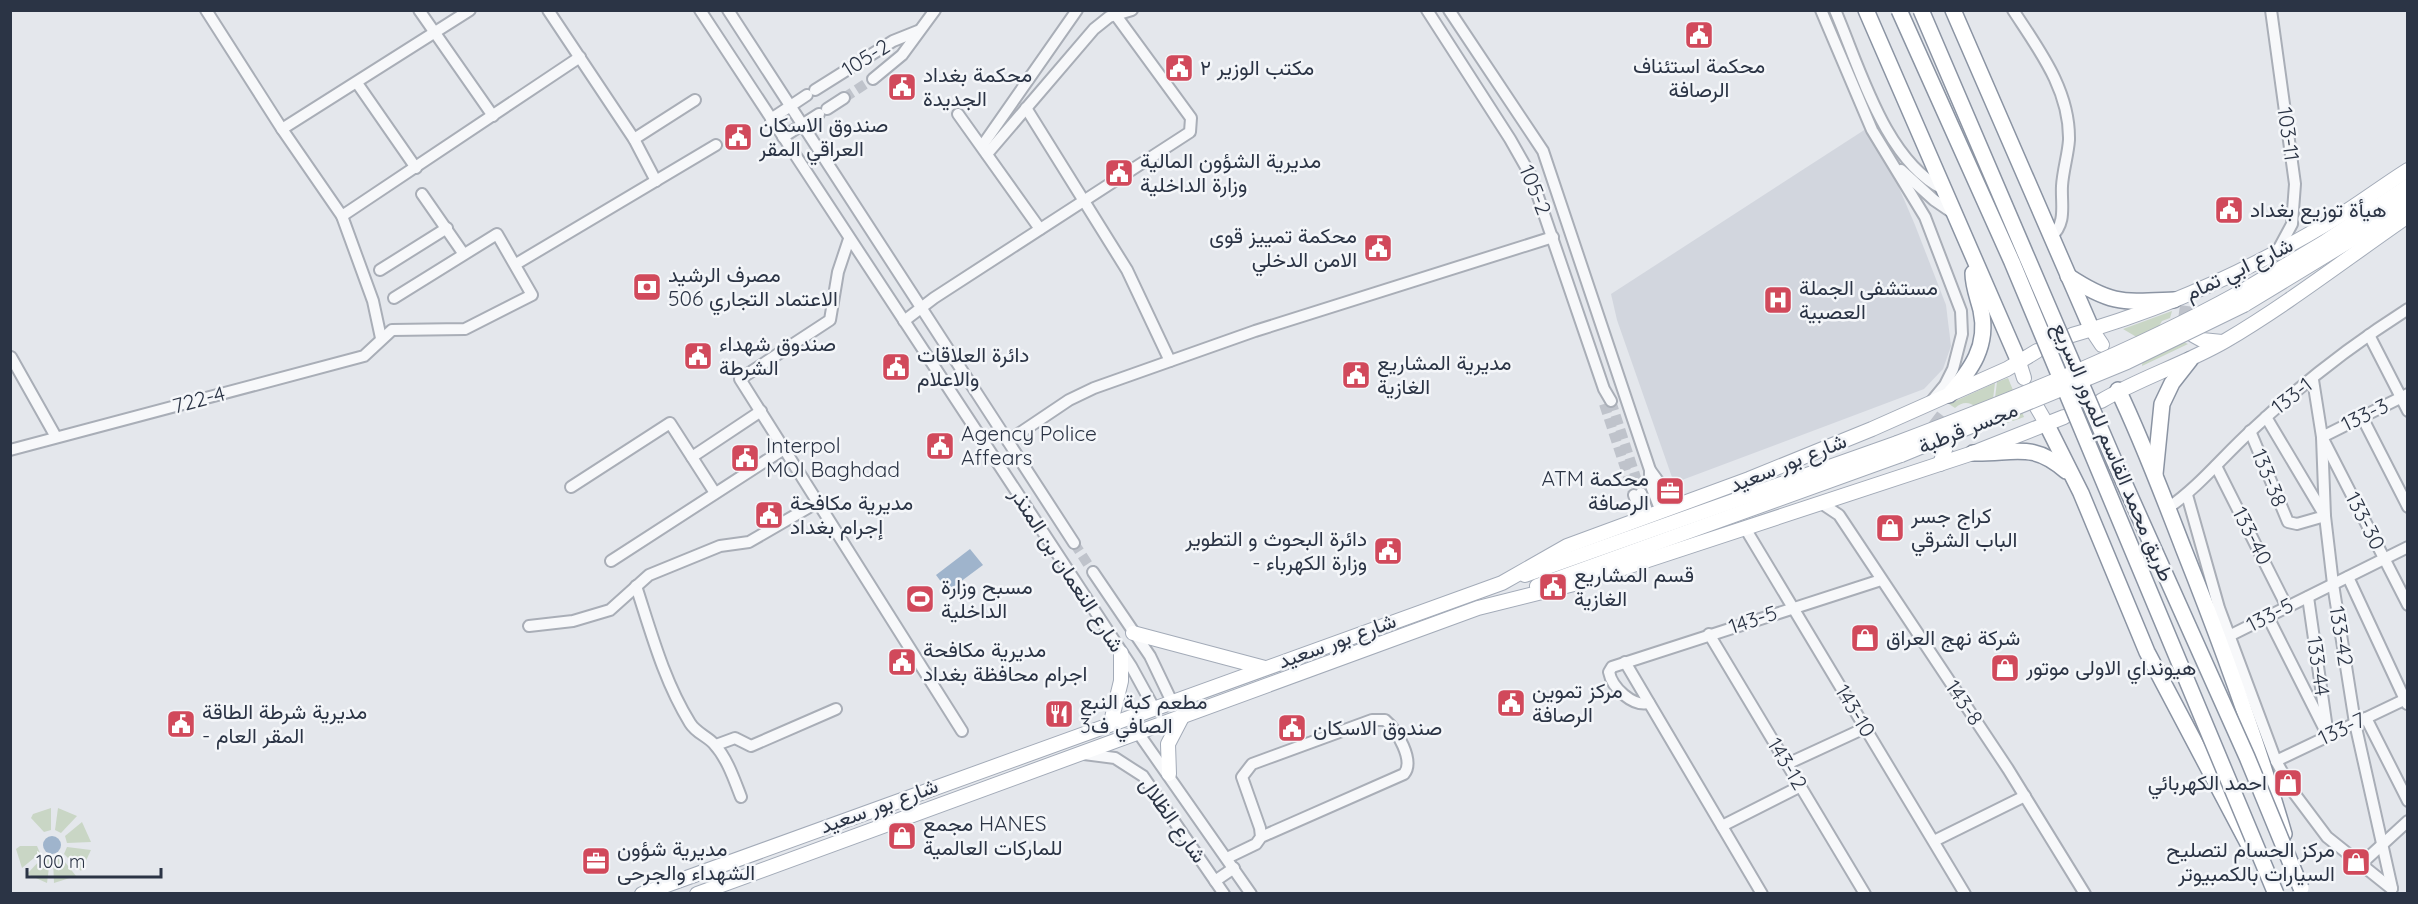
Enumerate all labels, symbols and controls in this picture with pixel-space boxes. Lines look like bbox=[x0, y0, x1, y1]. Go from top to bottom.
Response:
public building icon: محكمة استئناف الرصافة bbox=[1683, 19, 1715, 51]
street label: 105-2 bbox=[837, 32, 894, 82]
public building icon: مكتب الوزير ٢ bbox=[1163, 52, 1195, 84]
place label: محكمة استئناف الرصافة bbox=[1633, 52, 1765, 103]
place label: مكتب الوزير ٢ bbox=[1200, 54, 1314, 81]
place label: محكمة بغداد الجديدة bbox=[923, 61, 1032, 111]
public building icon: محكمة بغداد الجديدة bbox=[886, 71, 918, 103]
street label: 103-11 bbox=[2272, 105, 2306, 162]
place label: صندوق الاسكان العراقي المقر bbox=[758, 111, 888, 166]
public building icon: صندوق الاسكان العراقي المقر bbox=[722, 121, 754, 153]
place label: مديرية الشؤون المالية وزارة الداخلية bbox=[1140, 147, 1321, 198]
public building icon: مديرية الشؤون المالية وزارة الداخلية bbox=[1103, 157, 1135, 189]
street label: 105-2 bbox=[1514, 161, 1558, 218]
public building icon: هيأة توزيع بغداد bbox=[2213, 194, 2245, 226]
place label: هيأة توزيع بغداد bbox=[2250, 196, 2387, 224]
place label: محكمة تمييز قوى الامن الدخلي bbox=[1209, 222, 1357, 277]
street label: شارع ابي تمام bbox=[2180, 231, 2299, 310]
public building icon: محكمة تمييز قوى الامن الدخلي bbox=[1362, 232, 1394, 264]
place label: مصرف الرشيد الاعتماد التجاري 506 bbox=[668, 261, 838, 316]
bank icon: مصرف الرشيد الاعتماد التجاري 506 bbox=[631, 271, 663, 303]
place label: مستشفى الجملة العصبية bbox=[1799, 274, 1938, 324]
hospital icon: مستشفى الجملة العصبية bbox=[1762, 284, 1794, 316]
street label: طريق محمد القاسم للمرور السريع bbox=[2046, 318, 2180, 586]
place label: صندوق شهداء الشرطة bbox=[719, 330, 836, 381]
public building icon: صندوق شهداء الشرطة bbox=[682, 340, 714, 372]
place label: دائرة العلاقات والاعلام bbox=[917, 341, 1029, 393]
place label: مديرية المشاريع الغازية bbox=[1377, 349, 1512, 400]
public building icon: دائرة العلاقات والاعلام bbox=[880, 351, 912, 383]
public building icon: مديرية المشاريع الغازية bbox=[1340, 359, 1372, 391]
street label: 133-1 bbox=[2266, 371, 2317, 419]
street label: 722-4 bbox=[170, 380, 228, 418]
street label: 133-3 bbox=[2337, 392, 2392, 437]
street label: مجسر قرطبة bbox=[1914, 395, 2022, 460]
place label: Agency Police Affears bbox=[961, 420, 1097, 470]
street label: شارع بور سعيد bbox=[1725, 427, 1851, 499]
public building icon: Agency Police Affears bbox=[924, 430, 956, 462]
place label: Interpol MOI Baghdad bbox=[766, 432, 900, 482]
public building icon: Interpol MOI Baghdad bbox=[729, 442, 761, 474]
street label: 133-38 bbox=[2247, 445, 2293, 510]
place label: ATM محكمة الرصافة bbox=[1542, 465, 1649, 516]
office icon: ATM محكمة الرصافة bbox=[1654, 475, 1686, 507]
street label: شارع النعمان بن المنذر bbox=[1003, 481, 1131, 658]
street label: 133-30 bbox=[2340, 487, 2391, 554]
place label: مديرية مكافحة إجرام بغداد bbox=[790, 489, 913, 541]
public building icon: مديرية مكافحة إجرام بغداد bbox=[753, 499, 785, 531]
place label: كراج جسر الباب الشرقي bbox=[1910, 502, 2017, 557]
street label: 133-40 bbox=[2227, 502, 2278, 569]
shop icon: كراج جسر الباب الشرقي bbox=[1874, 512, 1906, 544]
place label: دائرة البحوث و التطوير - وزارة الكهرباء bbox=[1184, 525, 1367, 576]
public building icon: دائرة البحوث و التطوير - وزارة الكهرباء bbox=[1372, 535, 1404, 567]
place label: قسم المشاريع الغازية bbox=[1574, 561, 1694, 612]
public building icon: قسم المشاريع الغازية bbox=[1537, 571, 1569, 603]
place label: مسبح وزارة الداخلية bbox=[941, 573, 1033, 623]
sports icon: مسبح وزارة الداخلية bbox=[904, 583, 936, 615]
street label: 133-5 bbox=[2242, 591, 2297, 637]
street label: 143-5 bbox=[1725, 599, 1780, 639]
street label: 133-42 bbox=[2324, 604, 2360, 668]
street label: شارع بور سعيد bbox=[1274, 607, 1400, 675]
shop icon: شركة نهج العراق bbox=[1849, 622, 1881, 654]
place label: شركة نهج العراق bbox=[1886, 624, 2020, 652]
street label: 133-44 bbox=[2302, 634, 2336, 697]
place label: مديرية مكافحة اجرام محافظة بغداد bbox=[923, 636, 1087, 688]
public building icon: مديرية مكافحة اجرام محافظة بغداد bbox=[886, 646, 918, 678]
shop icon: هيونداي الاولى موتور bbox=[1989, 652, 2021, 684]
place label: هيونداي الاولى موتور bbox=[2025, 654, 2196, 685]
street label: 143-8 bbox=[1940, 675, 1989, 730]
place label: مركز تموين الرصافة bbox=[1532, 677, 1623, 728]
street label: 143-10 bbox=[1830, 679, 1882, 742]
public building icon: مركز تموين الرصافة bbox=[1495, 687, 1527, 719]
place label: مطعم كبة النبع الصافي ف3 bbox=[1080, 688, 1208, 743]
place label: مديرية شرطة الطاقة - المقر العام bbox=[202, 698, 367, 750]
restaurant icon: مطعم كبة النبع الصافي ف3 bbox=[1043, 698, 1075, 730]
street label: 133-7 bbox=[2314, 706, 2369, 750]
public building icon: مديرية شرطة الطاقة - المقر العام bbox=[165, 708, 197, 740]
public building icon: صندوق الاسكان bbox=[1276, 712, 1308, 744]
place label: صندوق الاسكان bbox=[1313, 714, 1442, 741]
street label: 143-12 bbox=[1762, 733, 1813, 794]
shop icon: احمد الكهربائي bbox=[2272, 767, 2304, 799]
place label: احمد الكهربائي bbox=[2148, 769, 2267, 800]
street label: شارع الظلال bbox=[1133, 771, 1213, 869]
street label: شارع بور سعيد bbox=[816, 772, 942, 840]
place label: مجمع HANES للماركات العالمية bbox=[923, 810, 1062, 861]
shop icon: مجمع HANES للماركات العالمية bbox=[886, 820, 918, 852]
place label: مديرية شؤون الشهداء والجرحى bbox=[617, 835, 755, 886]
place label: مركز الحسام لتصليح السيارات بالكمبيوتر bbox=[2166, 836, 2335, 887]
scale bar bbox=[27, 841, 160, 879]
office icon: مديرية شؤون الشهداء والجرحى bbox=[580, 845, 612, 877]
shop icon: مركز الحسام لتصليح السيارات بالكمبيوتر bbox=[2340, 846, 2372, 878]
text: 100 m bbox=[36, 850, 85, 873]

